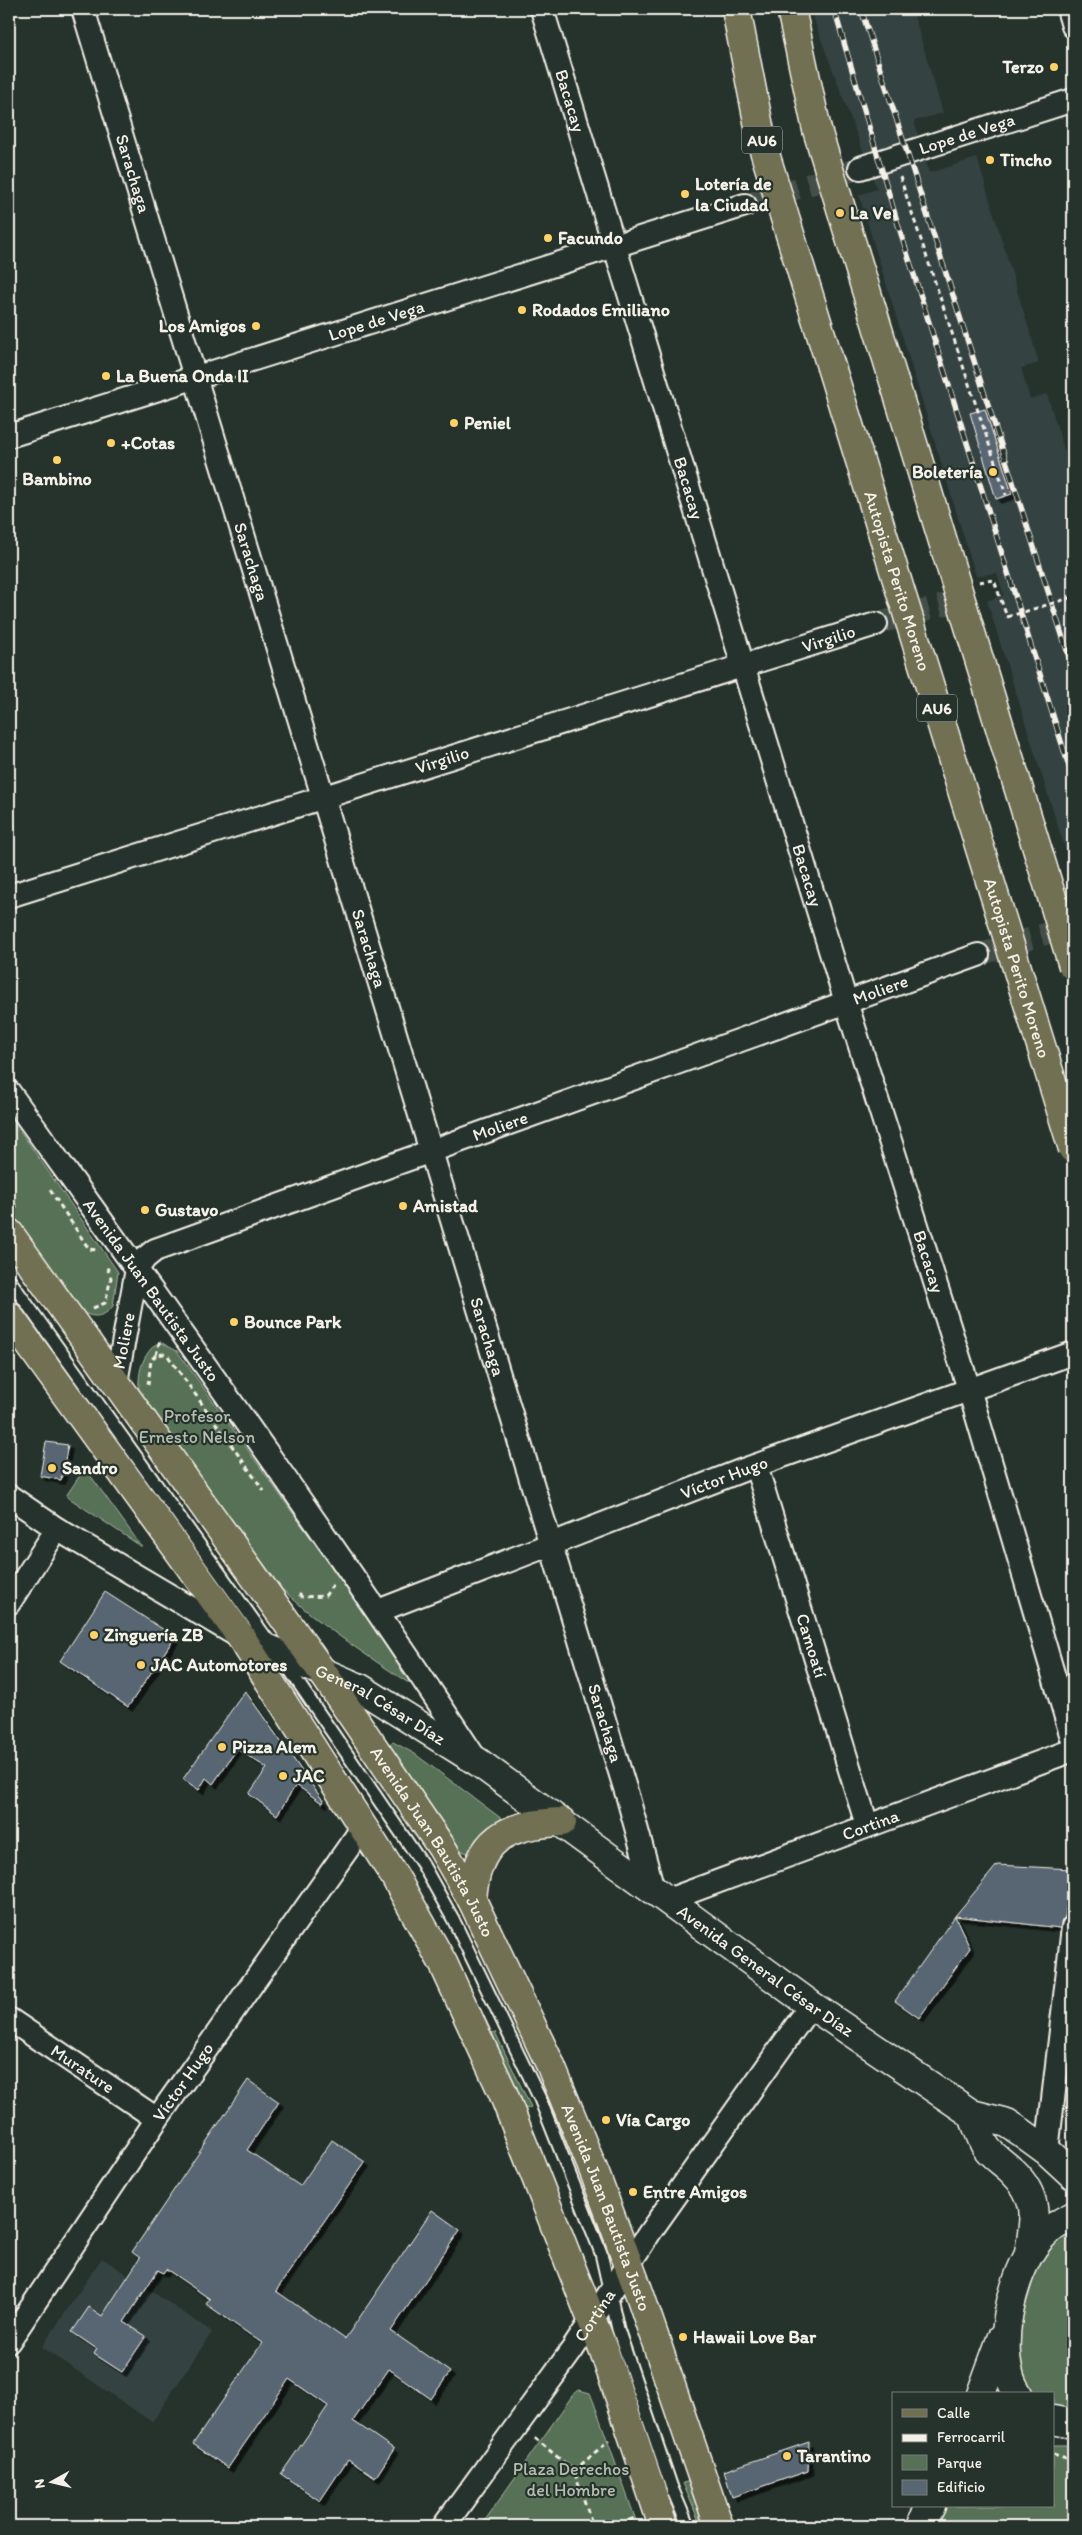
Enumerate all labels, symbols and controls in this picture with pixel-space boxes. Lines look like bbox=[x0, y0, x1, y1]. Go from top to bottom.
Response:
place label: Terzo bbox=[1002, 56, 1044, 78]
marker: Terzo bbox=[1048, 61, 1060, 73]
street label: Bacacay bbox=[550, 67, 590, 135]
street label: Lope de Vega bbox=[916, 108, 1018, 160]
road number: AU6 bbox=[742, 126, 782, 154]
street label: Sarachaga bbox=[111, 131, 156, 216]
place label: Tincho bbox=[999, 149, 1052, 171]
marker: Tincho bbox=[984, 154, 996, 166]
place label: Lotería de la Ciudad bbox=[695, 173, 772, 216]
marker: Lotería de la Ciudad bbox=[679, 188, 691, 200]
place label: La Ve bbox=[850, 202, 892, 224]
marker: La Ve bbox=[834, 207, 846, 219]
place label: Facundo bbox=[558, 227, 623, 249]
marker: Facundo bbox=[542, 232, 554, 244]
street label: Lope de Vega bbox=[326, 295, 427, 346]
place label: Rodados Emiliano bbox=[532, 299, 670, 321]
marker: Rodados Emiliano bbox=[516, 304, 528, 316]
place label: Los Amigos bbox=[159, 315, 246, 337]
marker: Los Amigos bbox=[250, 320, 262, 332]
place label: La Buena Onda II bbox=[116, 365, 249, 387]
marker: La Buena Onda II bbox=[100, 370, 112, 382]
place label: Peniel bbox=[464, 412, 512, 434]
marker: Peniel bbox=[448, 417, 460, 429]
place label: +Cotas bbox=[121, 432, 175, 454]
marker: +Cotas bbox=[105, 437, 117, 449]
marker: Bambino bbox=[51, 454, 63, 466]
street label: Bacacay bbox=[669, 454, 709, 523]
place label: Boletería bbox=[912, 461, 984, 483]
marker: Boletería bbox=[987, 466, 999, 478]
place label: Bambino bbox=[22, 468, 92, 490]
street label: Autopista Perito Moreno bbox=[859, 488, 935, 674]
street label: Sarachaga bbox=[229, 520, 274, 605]
street label: Virgilio bbox=[799, 620, 858, 658]
road number: AU6 bbox=[917, 694, 957, 721]
street label: Virgilio bbox=[413, 741, 472, 779]
street label: Bacacay bbox=[787, 841, 827, 910]
street label: Autopista Perito Moreno bbox=[979, 875, 1055, 1061]
street label: Sarachaga bbox=[347, 906, 392, 991]
street label: Moliere bbox=[850, 970, 911, 1010]
street label: Moliere bbox=[470, 1106, 531, 1146]
street label: Avenida Juan Bautista Justo bbox=[78, 1194, 224, 1386]
place label: Amistad bbox=[412, 1195, 479, 1217]
place label: Gustavo bbox=[155, 1199, 218, 1221]
marker: Amistad bbox=[397, 1200, 409, 1212]
marker: Gustavo bbox=[139, 1204, 151, 1216]
street label: Bacacay bbox=[908, 1228, 949, 1296]
street label: Sarachaga bbox=[465, 1295, 510, 1379]
street label: Moliere bbox=[108, 1311, 140, 1371]
place label: Bounce Park bbox=[244, 1311, 342, 1333]
marker: Bounce Park bbox=[228, 1316, 240, 1328]
park label: Profesor Ernesto Nelson bbox=[139, 1405, 255, 1448]
street label: Víctor Hugo bbox=[677, 1451, 771, 1504]
place label: Sandro bbox=[62, 1457, 118, 1479]
marker: Sandro bbox=[46, 1462, 58, 1474]
street label: Camoatí bbox=[791, 1611, 832, 1681]
place label: Zinguería ZB bbox=[104, 1624, 203, 1646]
marker: Zinguería ZB bbox=[88, 1629, 100, 1641]
place label: JAC Automotores bbox=[150, 1654, 287, 1676]
marker: JAC Automotores bbox=[135, 1659, 147, 1671]
street label: General César Díaz bbox=[312, 1659, 450, 1750]
street label: Sarachaga bbox=[583, 1681, 628, 1766]
place label: Pizza Alem bbox=[232, 1736, 318, 1758]
marker: Pizza Alem bbox=[216, 1741, 228, 1753]
street label: Avenida Juan Bautista Justo bbox=[365, 1742, 499, 1941]
place label: JAC bbox=[292, 1765, 325, 1787]
marker: JAC bbox=[277, 1770, 289, 1782]
street label: Cortina bbox=[839, 1804, 903, 1846]
street label: Avenida General César Díaz bbox=[673, 1900, 858, 2042]
street label: Víctor Hugo bbox=[148, 2038, 218, 2126]
street label: Murature bbox=[46, 2039, 119, 2098]
street label: Avenida Juan Bautista Justo bbox=[556, 2101, 656, 2314]
place label: Vía Cargo bbox=[616, 2109, 691, 2131]
marker: Vía Cargo bbox=[600, 2114, 612, 2126]
place label: Entre Amigos bbox=[643, 2181, 747, 2203]
marker: Entre Amigos bbox=[627, 2186, 639, 2198]
street label: Cortina bbox=[569, 2284, 621, 2346]
place label: Hawaii Love Bar bbox=[693, 2326, 817, 2348]
marker: Hawaii Love Bar bbox=[677, 2331, 689, 2343]
legend bbox=[892, 2392, 1054, 2508]
text: Calle bbox=[937, 2404, 970, 2422]
text: Ferrocarril bbox=[937, 2428, 1006, 2446]
place label: Tarantino bbox=[796, 2445, 871, 2467]
marker: Tarantino bbox=[781, 2450, 793, 2462]
text: Parque bbox=[937, 2454, 982, 2472]
north arrow bbox=[28, 2458, 78, 2508]
park label: Plaza Derechos del Hombre bbox=[513, 2458, 629, 2501]
text: N bbox=[31, 2478, 49, 2490]
text: Edificio bbox=[937, 2478, 985, 2496]

